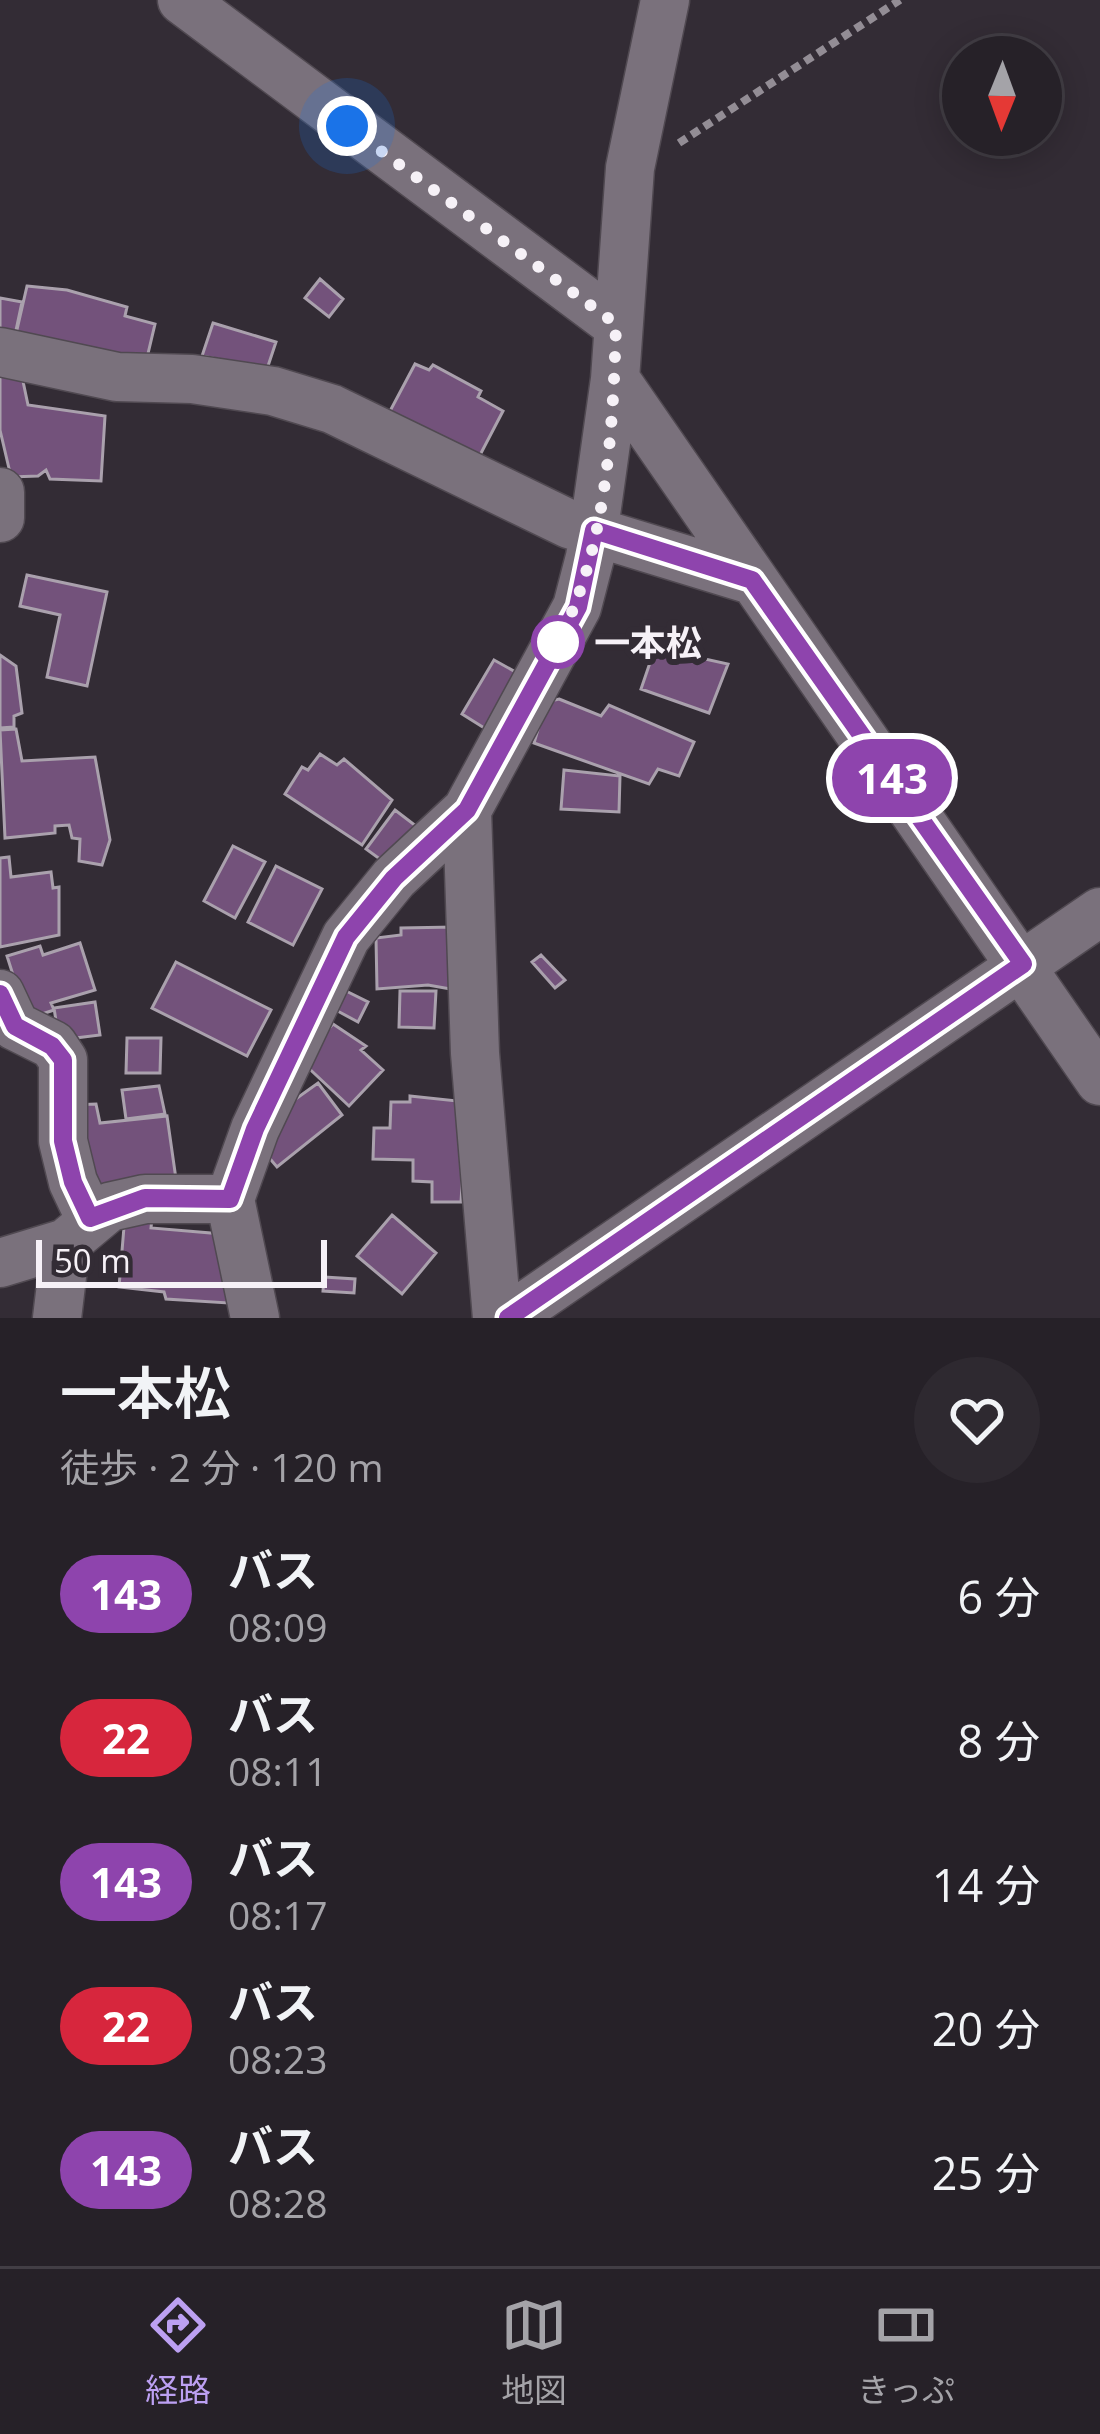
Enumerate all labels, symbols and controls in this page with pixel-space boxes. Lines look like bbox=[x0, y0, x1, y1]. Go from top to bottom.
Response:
north arrow bbox=[942, 36, 1062, 156]
map controls bbox=[942, 36, 1062, 156]
your location bbox=[317, 96, 377, 156]
marker: 一本松 bbox=[533, 617, 583, 667]
place label: 一本松 bbox=[594, 618, 702, 667]
line badge: 143 bbox=[823, 739, 961, 817]
text: 143 bbox=[856, 749, 928, 806]
scale bar bbox=[36, 1234, 327, 1287]
text: 50 m bbox=[54, 1238, 131, 1283]
text: 一本松 bbox=[60, 1353, 231, 1431]
button: heart bbox=[914, 1357, 1040, 1483]
text: 徒歩 · 2 分 · 120 m bbox=[60, 1440, 384, 1493]
text: バス bbox=[228, 1539, 318, 1600]
text: 143 bbox=[90, 1565, 162, 1622]
text: 6 分 bbox=[958, 1566, 1040, 1627]
text: 08:09 bbox=[228, 1600, 327, 1653]
text: バス bbox=[228, 1683, 318, 1744]
text: 22 bbox=[102, 1709, 150, 1766]
text: 8 分 bbox=[958, 1710, 1040, 1771]
text: 08:11 bbox=[228, 1744, 327, 1797]
text: バス bbox=[228, 1827, 318, 1888]
text: 143 bbox=[90, 1853, 162, 1910]
text: 14 分 bbox=[932, 1854, 1040, 1915]
text: 08:17 bbox=[228, 1888, 327, 1941]
text: バス bbox=[228, 1971, 318, 2032]
text: 22 bbox=[102, 1997, 150, 2054]
text: 20 分 bbox=[932, 1998, 1040, 2059]
text: 08:23 bbox=[228, 2032, 327, 2085]
text: バス bbox=[228, 2115, 318, 2176]
text: 143 bbox=[90, 2141, 162, 2198]
text: 25 分 bbox=[932, 2142, 1040, 2203]
text: 08:28 bbox=[228, 2176, 327, 2229]
tab: 経路 bbox=[145, 2292, 211, 2412]
tab: 地図 bbox=[501, 2292, 567, 2412]
tab: きっぷ bbox=[857, 2292, 955, 2412]

